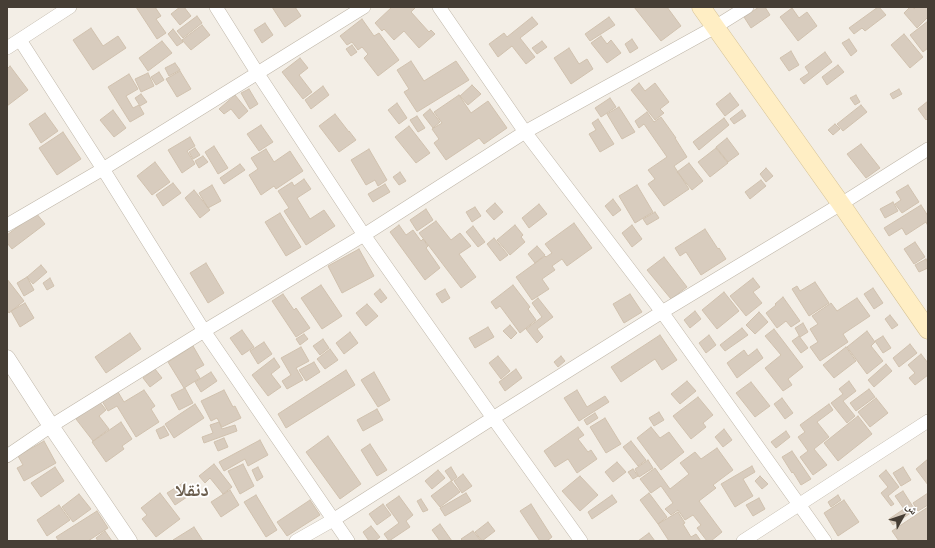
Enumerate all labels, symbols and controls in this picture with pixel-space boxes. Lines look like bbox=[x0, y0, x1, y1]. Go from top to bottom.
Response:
district label: دنقلا bbox=[175, 480, 209, 502]
north arrow bbox=[883, 496, 923, 536]
text: ش bbox=[903, 499, 922, 517]

